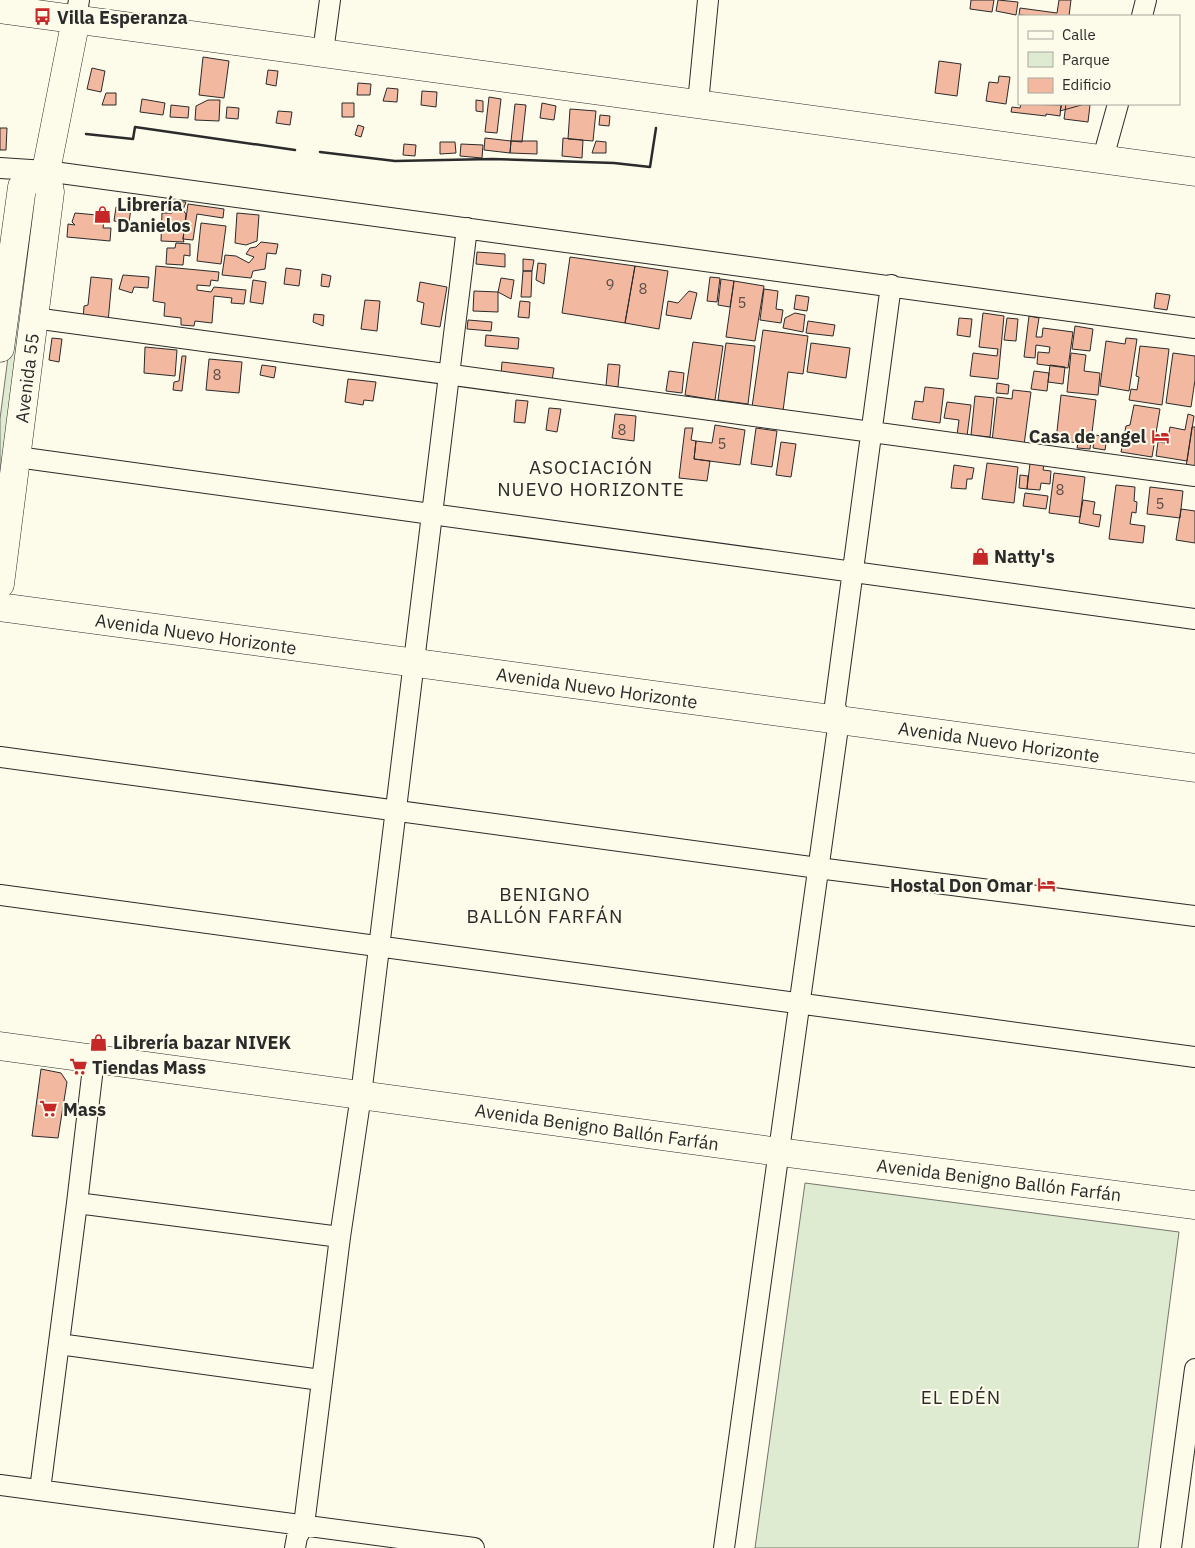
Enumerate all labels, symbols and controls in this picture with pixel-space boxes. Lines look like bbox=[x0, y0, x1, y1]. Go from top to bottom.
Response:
place label: Villa Esperanza bbox=[57, 6, 188, 29]
bus stop icon: Villa Esperanza bbox=[33, 7, 53, 27]
legend bbox=[1018, 15, 1180, 105]
text: Calle bbox=[1062, 25, 1096, 44]
text: Parque bbox=[1062, 50, 1110, 69]
text: Edificio bbox=[1062, 75, 1111, 94]
place label: Librería Danielos bbox=[117, 193, 190, 237]
shop icon: Librería Danielos bbox=[93, 204, 113, 224]
house number: 9 bbox=[605, 275, 615, 294]
house number: 8 bbox=[638, 279, 648, 298]
house number: 5 bbox=[737, 293, 747, 312]
street label: Avenida 55 bbox=[10, 332, 44, 424]
house number: 8 bbox=[212, 365, 222, 384]
house number: 8 bbox=[617, 420, 627, 439]
place label: Casa de angel bbox=[1029, 425, 1147, 448]
hotel icon: Casa de angel bbox=[1150, 426, 1170, 446]
house number: 5 bbox=[717, 434, 727, 453]
district label: ASOCIACIÓN NUEVO HORIZONTE bbox=[497, 455, 685, 501]
house number: 8 bbox=[1055, 480, 1065, 499]
house number: 5 bbox=[1155, 494, 1165, 513]
place label: Natty's bbox=[994, 545, 1055, 568]
shop icon: Natty's bbox=[970, 546, 990, 566]
street label: Avenida Nuevo Horizonte bbox=[94, 608, 298, 660]
street label: Avenida Nuevo Horizonte bbox=[495, 662, 699, 714]
street label: Avenida Nuevo Horizonte bbox=[897, 716, 1101, 768]
place label: Hostal Don Omar bbox=[890, 874, 1033, 897]
hotel icon: Hostal Don Omar bbox=[1037, 875, 1057, 895]
district label: BENIGNO BALLÓN FARFÁN bbox=[467, 882, 623, 928]
place label: Librería bazar NIVEK bbox=[113, 1031, 292, 1054]
shop icon: Librería bazar NIVEK bbox=[89, 1032, 109, 1052]
place label: Tiendas Mass bbox=[92, 1056, 206, 1079]
supermarket icon: Tiendas Mass bbox=[68, 1057, 88, 1077]
place label: Mass bbox=[63, 1098, 106, 1121]
street label: Avenida Benigno Ballón Farfán bbox=[474, 1098, 720, 1156]
supermarket icon: Mass bbox=[39, 1099, 59, 1119]
street label: Avenida Benigno Ballón Farfán bbox=[875, 1154, 1123, 1206]
district label: EL EDÉN bbox=[921, 1385, 1001, 1409]

